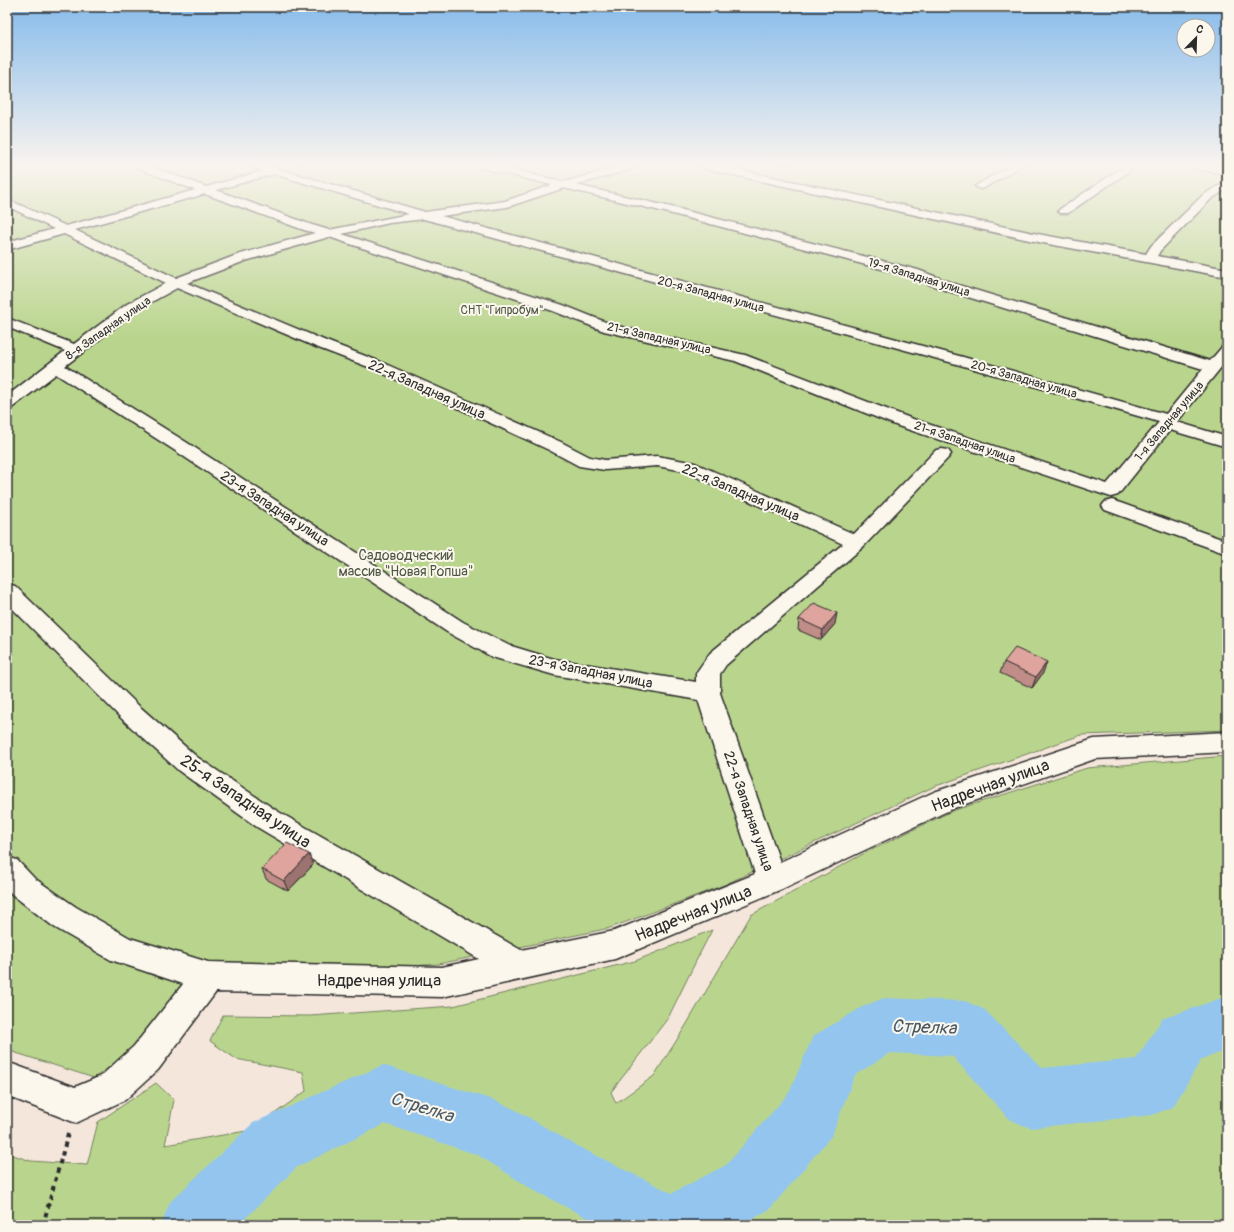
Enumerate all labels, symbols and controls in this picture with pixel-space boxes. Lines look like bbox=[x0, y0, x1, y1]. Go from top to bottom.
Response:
north arrow bbox=[1176, 18, 1216, 58]
text: С bbox=[1194, 22, 1206, 37]
street label: 19-я Западная улица bbox=[866, 255, 972, 300]
street label: 20-я Западная улица bbox=[656, 273, 766, 316]
street label: 8-я Западная улица bbox=[63, 293, 154, 363]
park label: СНТ "Гипробум" bbox=[460, 303, 544, 318]
street label: 21-я Западная улица bbox=[605, 319, 713, 358]
street label: 22-я Западная улица bbox=[366, 356, 488, 423]
street label: 20-я Западная улица bbox=[969, 357, 1079, 402]
street label: 1-я Западная улица bbox=[1132, 378, 1207, 464]
street label: 21-я Западная улица bbox=[912, 418, 1018, 467]
street label: 22-я Западная улица bbox=[679, 460, 802, 525]
street label: 23-я Западная улица bbox=[217, 467, 332, 550]
park label: Садоводческий массив "Новая Ропша" bbox=[339, 547, 473, 580]
street label: 23-я Западная улица bbox=[528, 651, 654, 692]
street label: 22-я Западная улица bbox=[720, 749, 777, 874]
street label: 25-я Западная улица bbox=[176, 750, 315, 853]
street label: Надречная улица bbox=[928, 754, 1052, 817]
street label: Надречная улица bbox=[632, 880, 755, 946]
street label: Надречная улица bbox=[317, 970, 441, 991]
water label: Стрелка bbox=[891, 1015, 958, 1040]
water label: Стрелка bbox=[388, 1087, 458, 1128]

